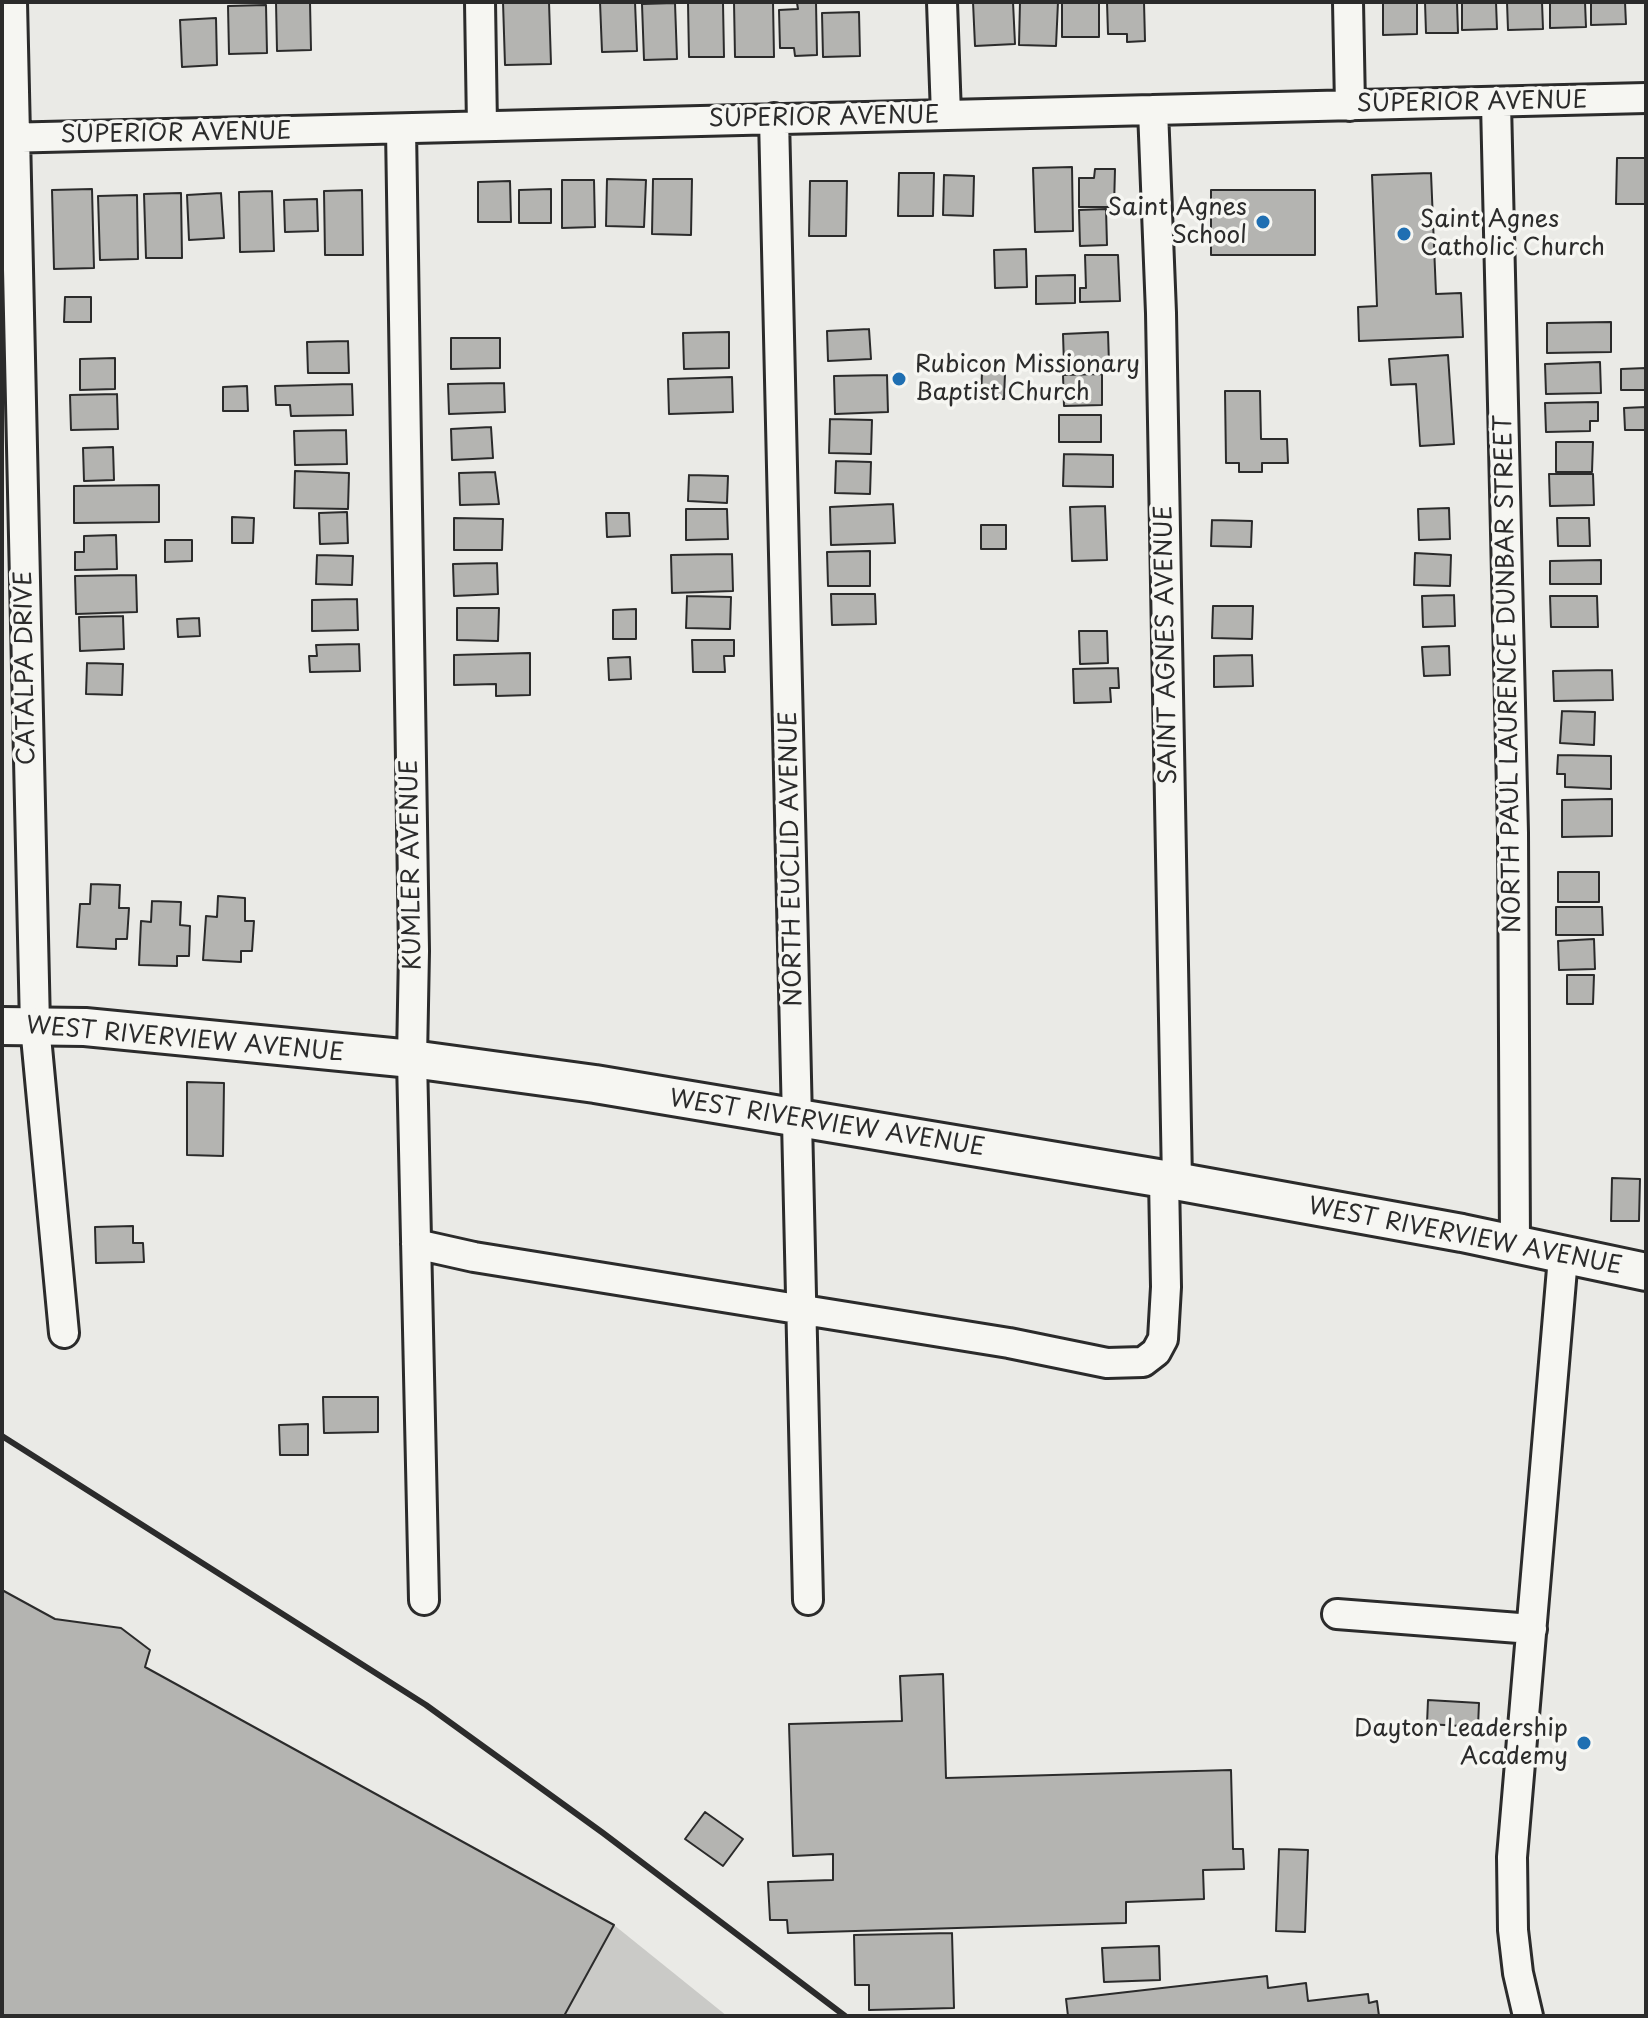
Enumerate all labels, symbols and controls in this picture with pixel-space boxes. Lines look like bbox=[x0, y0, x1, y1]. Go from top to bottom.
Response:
street label: SUPERIOR AVENUE bbox=[1356, 87, 1588, 119]
street label: SUPERIOR AVENUE bbox=[708, 102, 940, 134]
street label: SUPERIOR AVENUE bbox=[60, 118, 292, 150]
place label: Saint Agnes School bbox=[1108, 194, 1247, 250]
place label: Saint Agnes Catholic Church bbox=[1420, 206, 1605, 262]
marker: Saint Agnes School bbox=[1254, 213, 1272, 231]
marker: Saint Agnes Catholic Church bbox=[1395, 225, 1413, 243]
place label: Rubicon Missionary Baptist Church bbox=[915, 351, 1140, 407]
marker: Rubicon Missionary Baptist Church bbox=[890, 370, 908, 388]
street label: NORTH PAUL LAURENCE DUNBAR STREET bbox=[1490, 415, 1528, 933]
street label: SAINT AGNES AVENUE bbox=[1150, 505, 1184, 785]
street label: CATALPA DRIVE bbox=[10, 571, 42, 765]
street label: NORTH EUCLID AVENUE bbox=[775, 711, 809, 1007]
street label: KUMLER AVENUE bbox=[396, 759, 428, 971]
street label: WEST RIVERVIEW AVENUE bbox=[25, 1012, 345, 1068]
street label: WEST RIVERVIEW AVENUE bbox=[667, 1085, 987, 1163]
street label: WEST RIVERVIEW AVENUE bbox=[1306, 1192, 1624, 1282]
place label: Dayton Leadership Academy bbox=[1354, 1715, 1568, 1771]
marker: Dayton Leadership Academy bbox=[1575, 1734, 1593, 1752]

